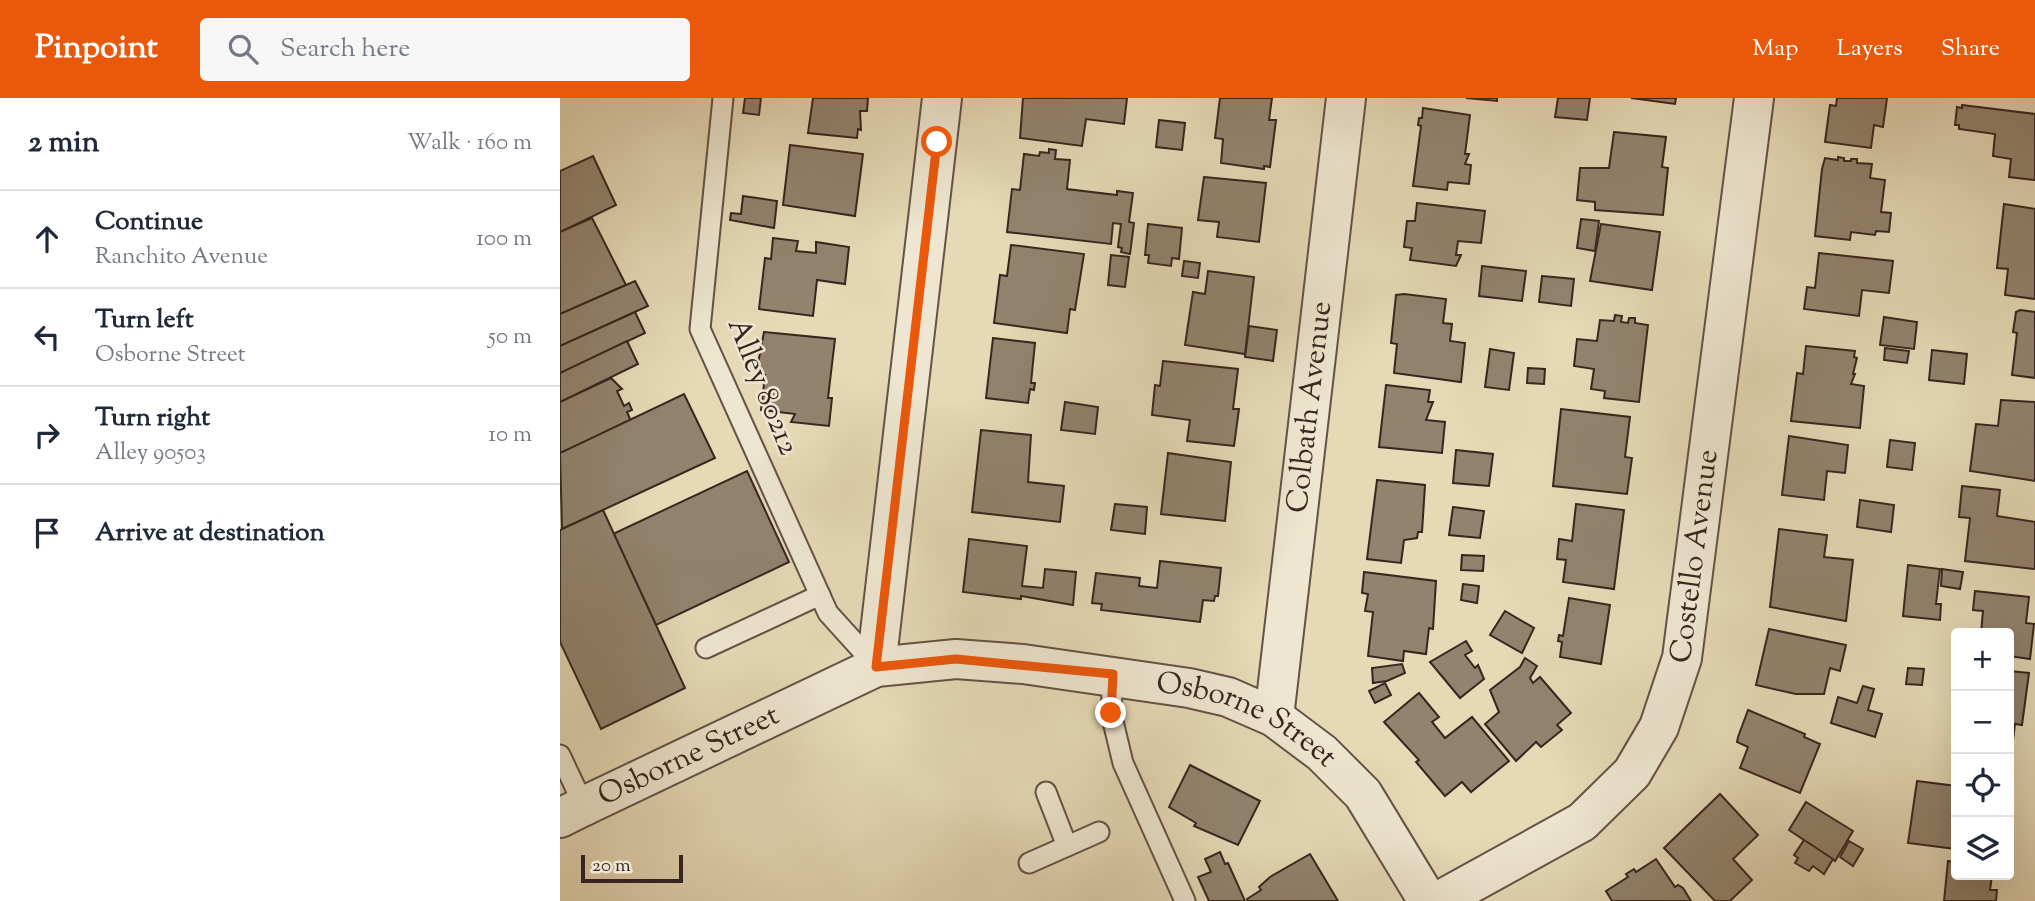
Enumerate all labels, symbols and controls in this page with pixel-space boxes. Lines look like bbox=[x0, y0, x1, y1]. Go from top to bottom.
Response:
search box bbox=[200, 18, 690, 81]
text: Pinpoint bbox=[35, 25, 158, 73]
icon: search bbox=[224, 30, 262, 68]
text: Search here bbox=[280, 31, 410, 68]
text: Map bbox=[1752, 32, 1798, 66]
text: Layers bbox=[1836, 32, 1903, 66]
text: Share bbox=[1941, 32, 2000, 66]
text: 2 min bbox=[28, 122, 100, 165]
route start bbox=[921, 126, 952, 157]
text: Walk · 160 m bbox=[407, 127, 532, 160]
text: Continue bbox=[95, 204, 203, 241]
icon: ahead bbox=[28, 220, 66, 258]
text: 100 m bbox=[476, 223, 532, 256]
text: Ranchito Avenue bbox=[95, 241, 268, 274]
street label: Colbath Avenue bbox=[1276, 299, 1344, 515]
text: Turn left bbox=[95, 302, 194, 339]
street label: Alley 80212 bbox=[715, 312, 809, 462]
icon: left bbox=[28, 318, 66, 356]
text: 50 m bbox=[488, 321, 532, 354]
text: Osborne Street bbox=[95, 339, 246, 372]
text: Turn right bbox=[95, 400, 210, 437]
icon: right bbox=[28, 416, 66, 454]
text: 10 m bbox=[488, 419, 532, 452]
text: Alley 90503 bbox=[95, 437, 206, 470]
street label: Costello Avenue bbox=[1660, 447, 1730, 666]
icon: arrive bbox=[28, 514, 66, 552]
text: Arrive at destination bbox=[95, 515, 325, 552]
map controls bbox=[1951, 628, 2014, 880]
button: + bbox=[1951, 628, 2014, 691]
street label: Osborne Street bbox=[1153, 662, 1347, 778]
button: − bbox=[1951, 691, 2014, 754]
street label: Osborne Street bbox=[591, 694, 787, 818]
route end bbox=[1095, 697, 1126, 728]
button: locate bbox=[1951, 754, 2014, 817]
button: layers bbox=[1951, 817, 2014, 880]
scale bar bbox=[581, 852, 682, 884]
text: 20 m bbox=[592, 853, 631, 880]

